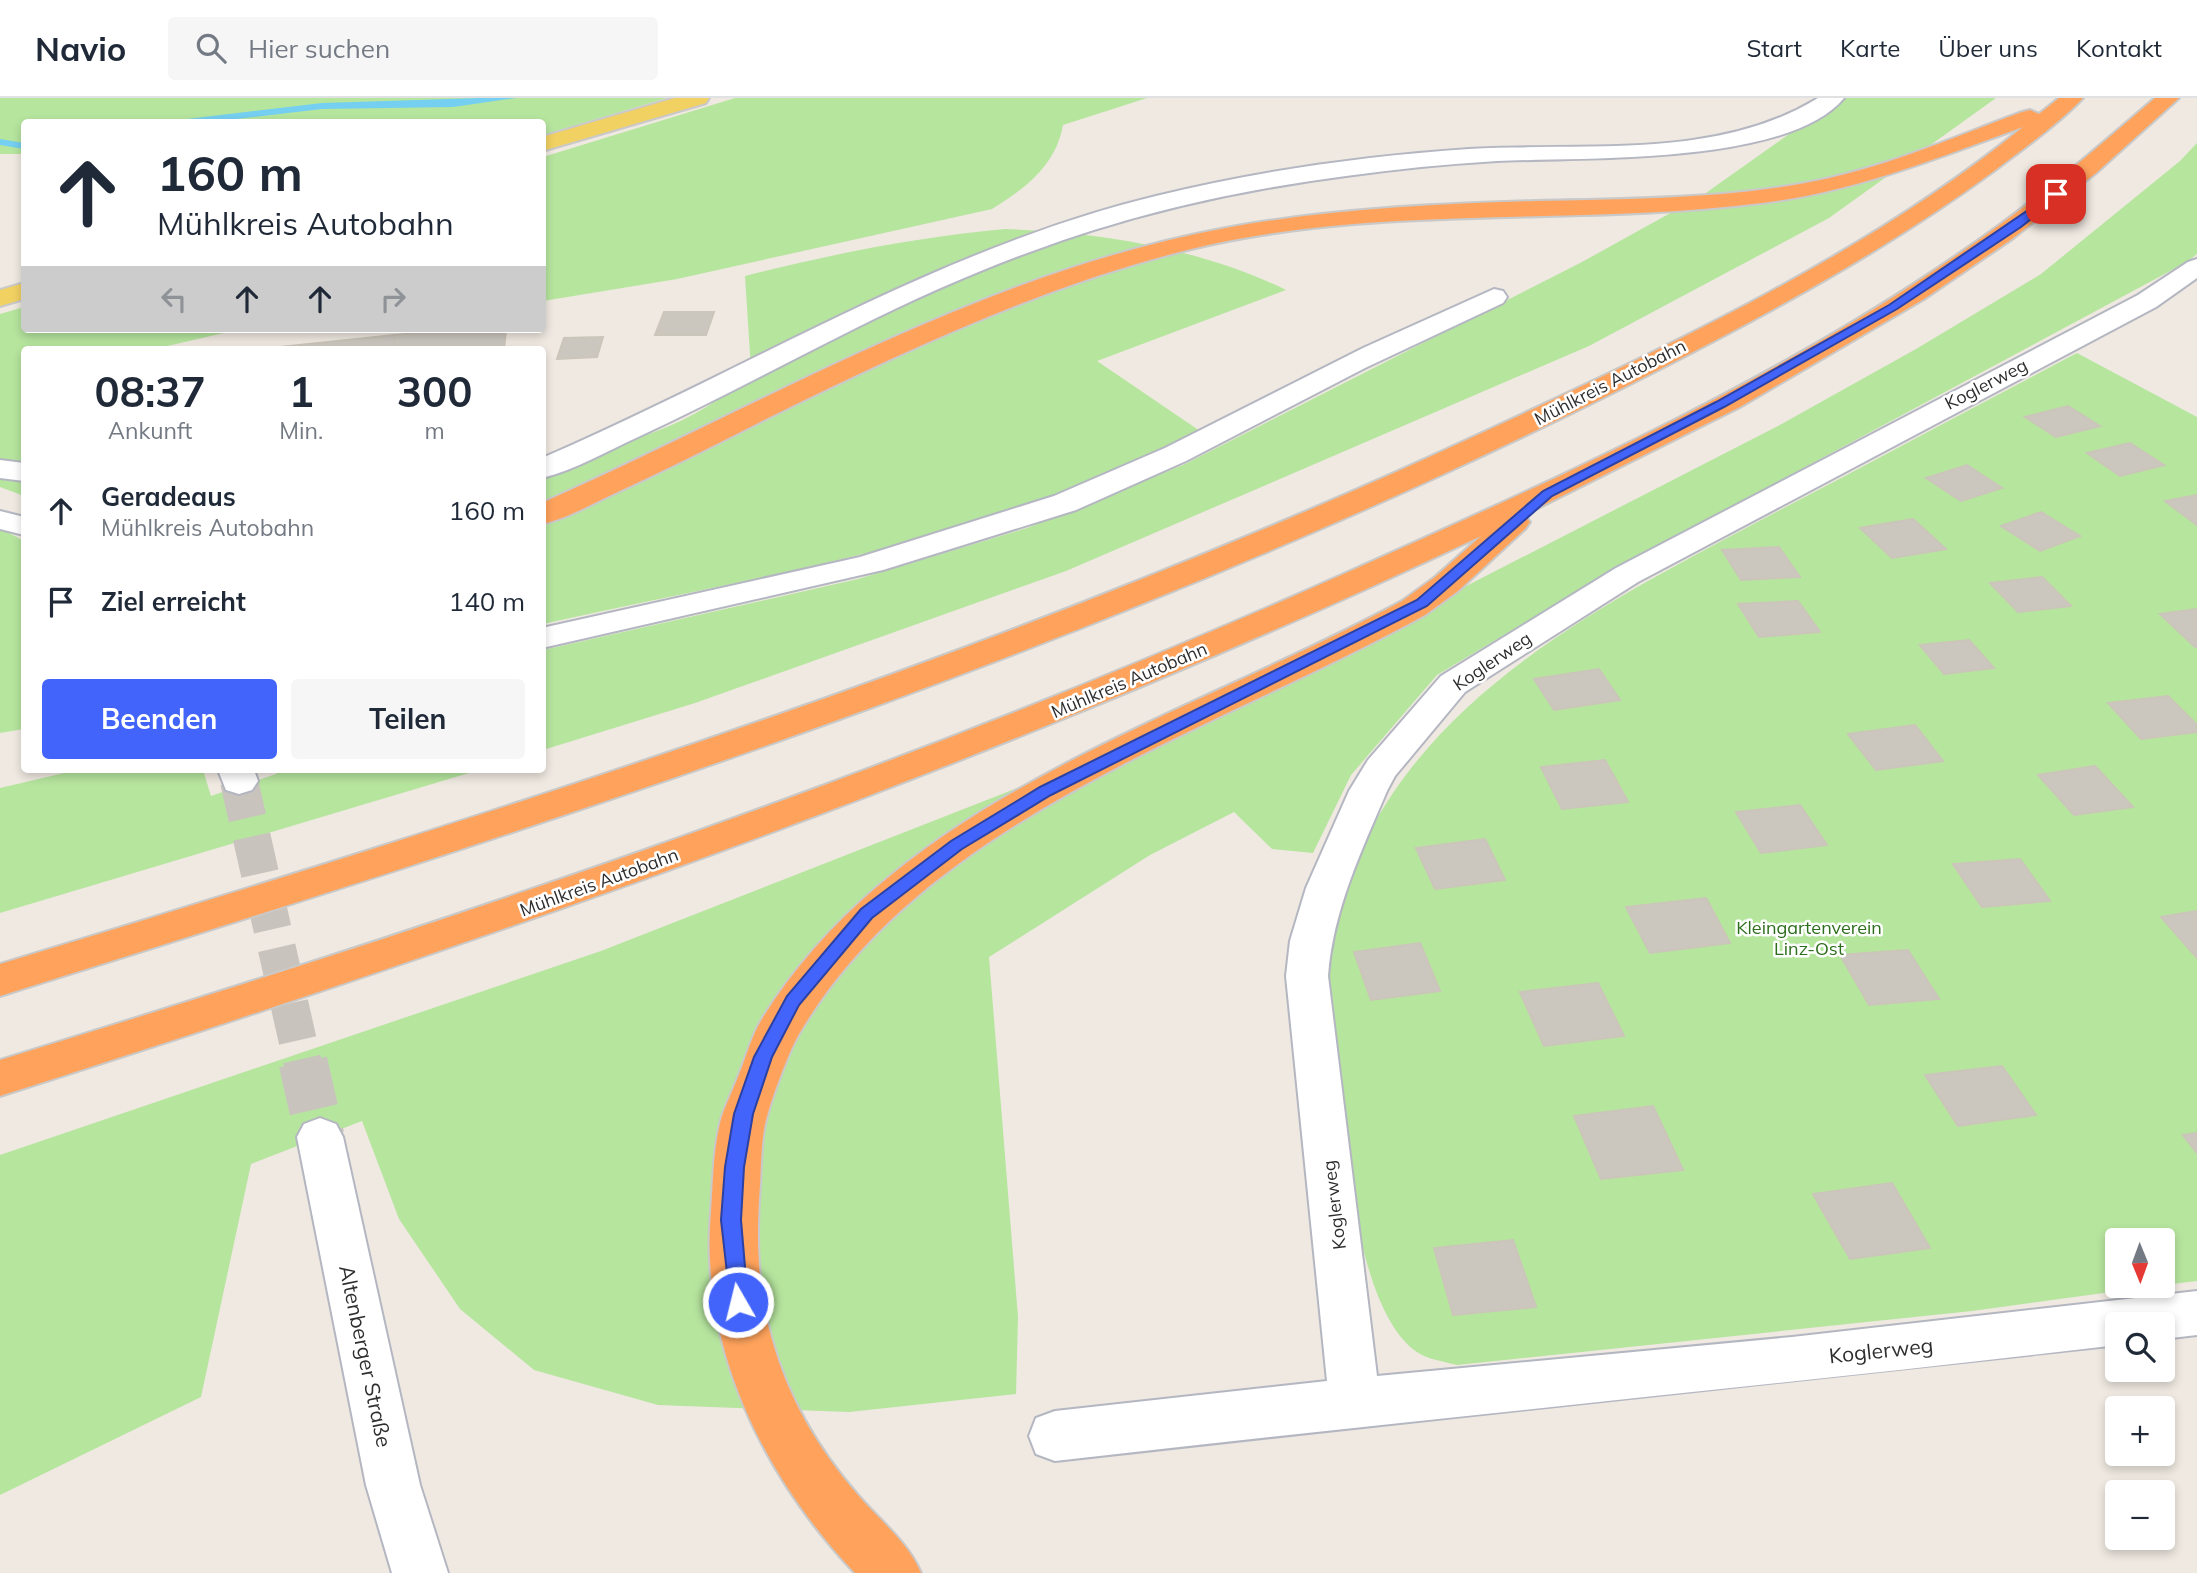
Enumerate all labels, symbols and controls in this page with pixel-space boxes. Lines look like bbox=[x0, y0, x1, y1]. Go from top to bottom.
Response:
search box bbox=[168, 17, 658, 80]
text: Navio bbox=[35, 28, 126, 69]
icon: search bbox=[192, 29, 230, 67]
text: Hier suchen bbox=[248, 32, 390, 65]
text: Start bbox=[1746, 33, 1802, 63]
text: Karte bbox=[1840, 33, 1900, 63]
text: Über uns bbox=[1938, 33, 2038, 63]
text: Kontakt bbox=[2076, 33, 2162, 63]
text: 160 m bbox=[157, 142, 303, 203]
icon: ahead bbox=[42, 147, 133, 238]
pin bbox=[2026, 164, 2086, 224]
icon: arrive bbox=[2037, 175, 2075, 213]
text: Mühlkreis Autobahn bbox=[157, 203, 454, 243]
icon: left bbox=[155, 280, 193, 318]
icon: ahead bbox=[228, 280, 266, 318]
icon: ahead bbox=[301, 280, 339, 318]
icon: right bbox=[374, 280, 412, 318]
street label: Mühlkreis Autobahn bbox=[1530, 334, 1690, 430]
street label: Koglerweg bbox=[1941, 353, 2031, 415]
text: 08:37 bbox=[95, 365, 206, 418]
text: 1 bbox=[289, 365, 314, 418]
text: 300 bbox=[397, 365, 472, 418]
text: Ankunft bbox=[108, 416, 192, 445]
text: Min. bbox=[279, 416, 323, 445]
text: m bbox=[425, 416, 445, 445]
text: Geradeaus bbox=[101, 480, 236, 513]
icon: ahead bbox=[42, 492, 80, 530]
text: 160 m bbox=[449, 494, 525, 527]
text: Mühlkreis Autobahn bbox=[101, 513, 314, 542]
icon: arrive bbox=[42, 583, 80, 621]
text: Ziel erreicht bbox=[101, 585, 246, 618]
text: 140 m bbox=[449, 585, 525, 618]
street label: Koglerweg bbox=[1448, 626, 1536, 696]
street label: Mühlkreis Autobahn bbox=[1048, 637, 1210, 723]
button: Beenden bbox=[42, 679, 277, 759]
button: Teilen bbox=[291, 679, 525, 759]
street label: Mühlkreis Autobahn bbox=[517, 843, 681, 921]
park label: Kleingartenverein Linz-Ost bbox=[1736, 916, 1882, 960]
street label: Koglerweg bbox=[1317, 1159, 1351, 1251]
north arrow bbox=[2105, 1228, 2175, 1298]
map controls bbox=[2105, 1228, 2175, 1550]
street label: Altenberger Straße bbox=[334, 1263, 398, 1449]
position arrow bbox=[701, 1265, 775, 1339]
button: search bbox=[2105, 1312, 2175, 1382]
street label: Koglerweg bbox=[1828, 1332, 1934, 1368]
button: + bbox=[2105, 1396, 2175, 1466]
button: − bbox=[2105, 1480, 2175, 1550]

